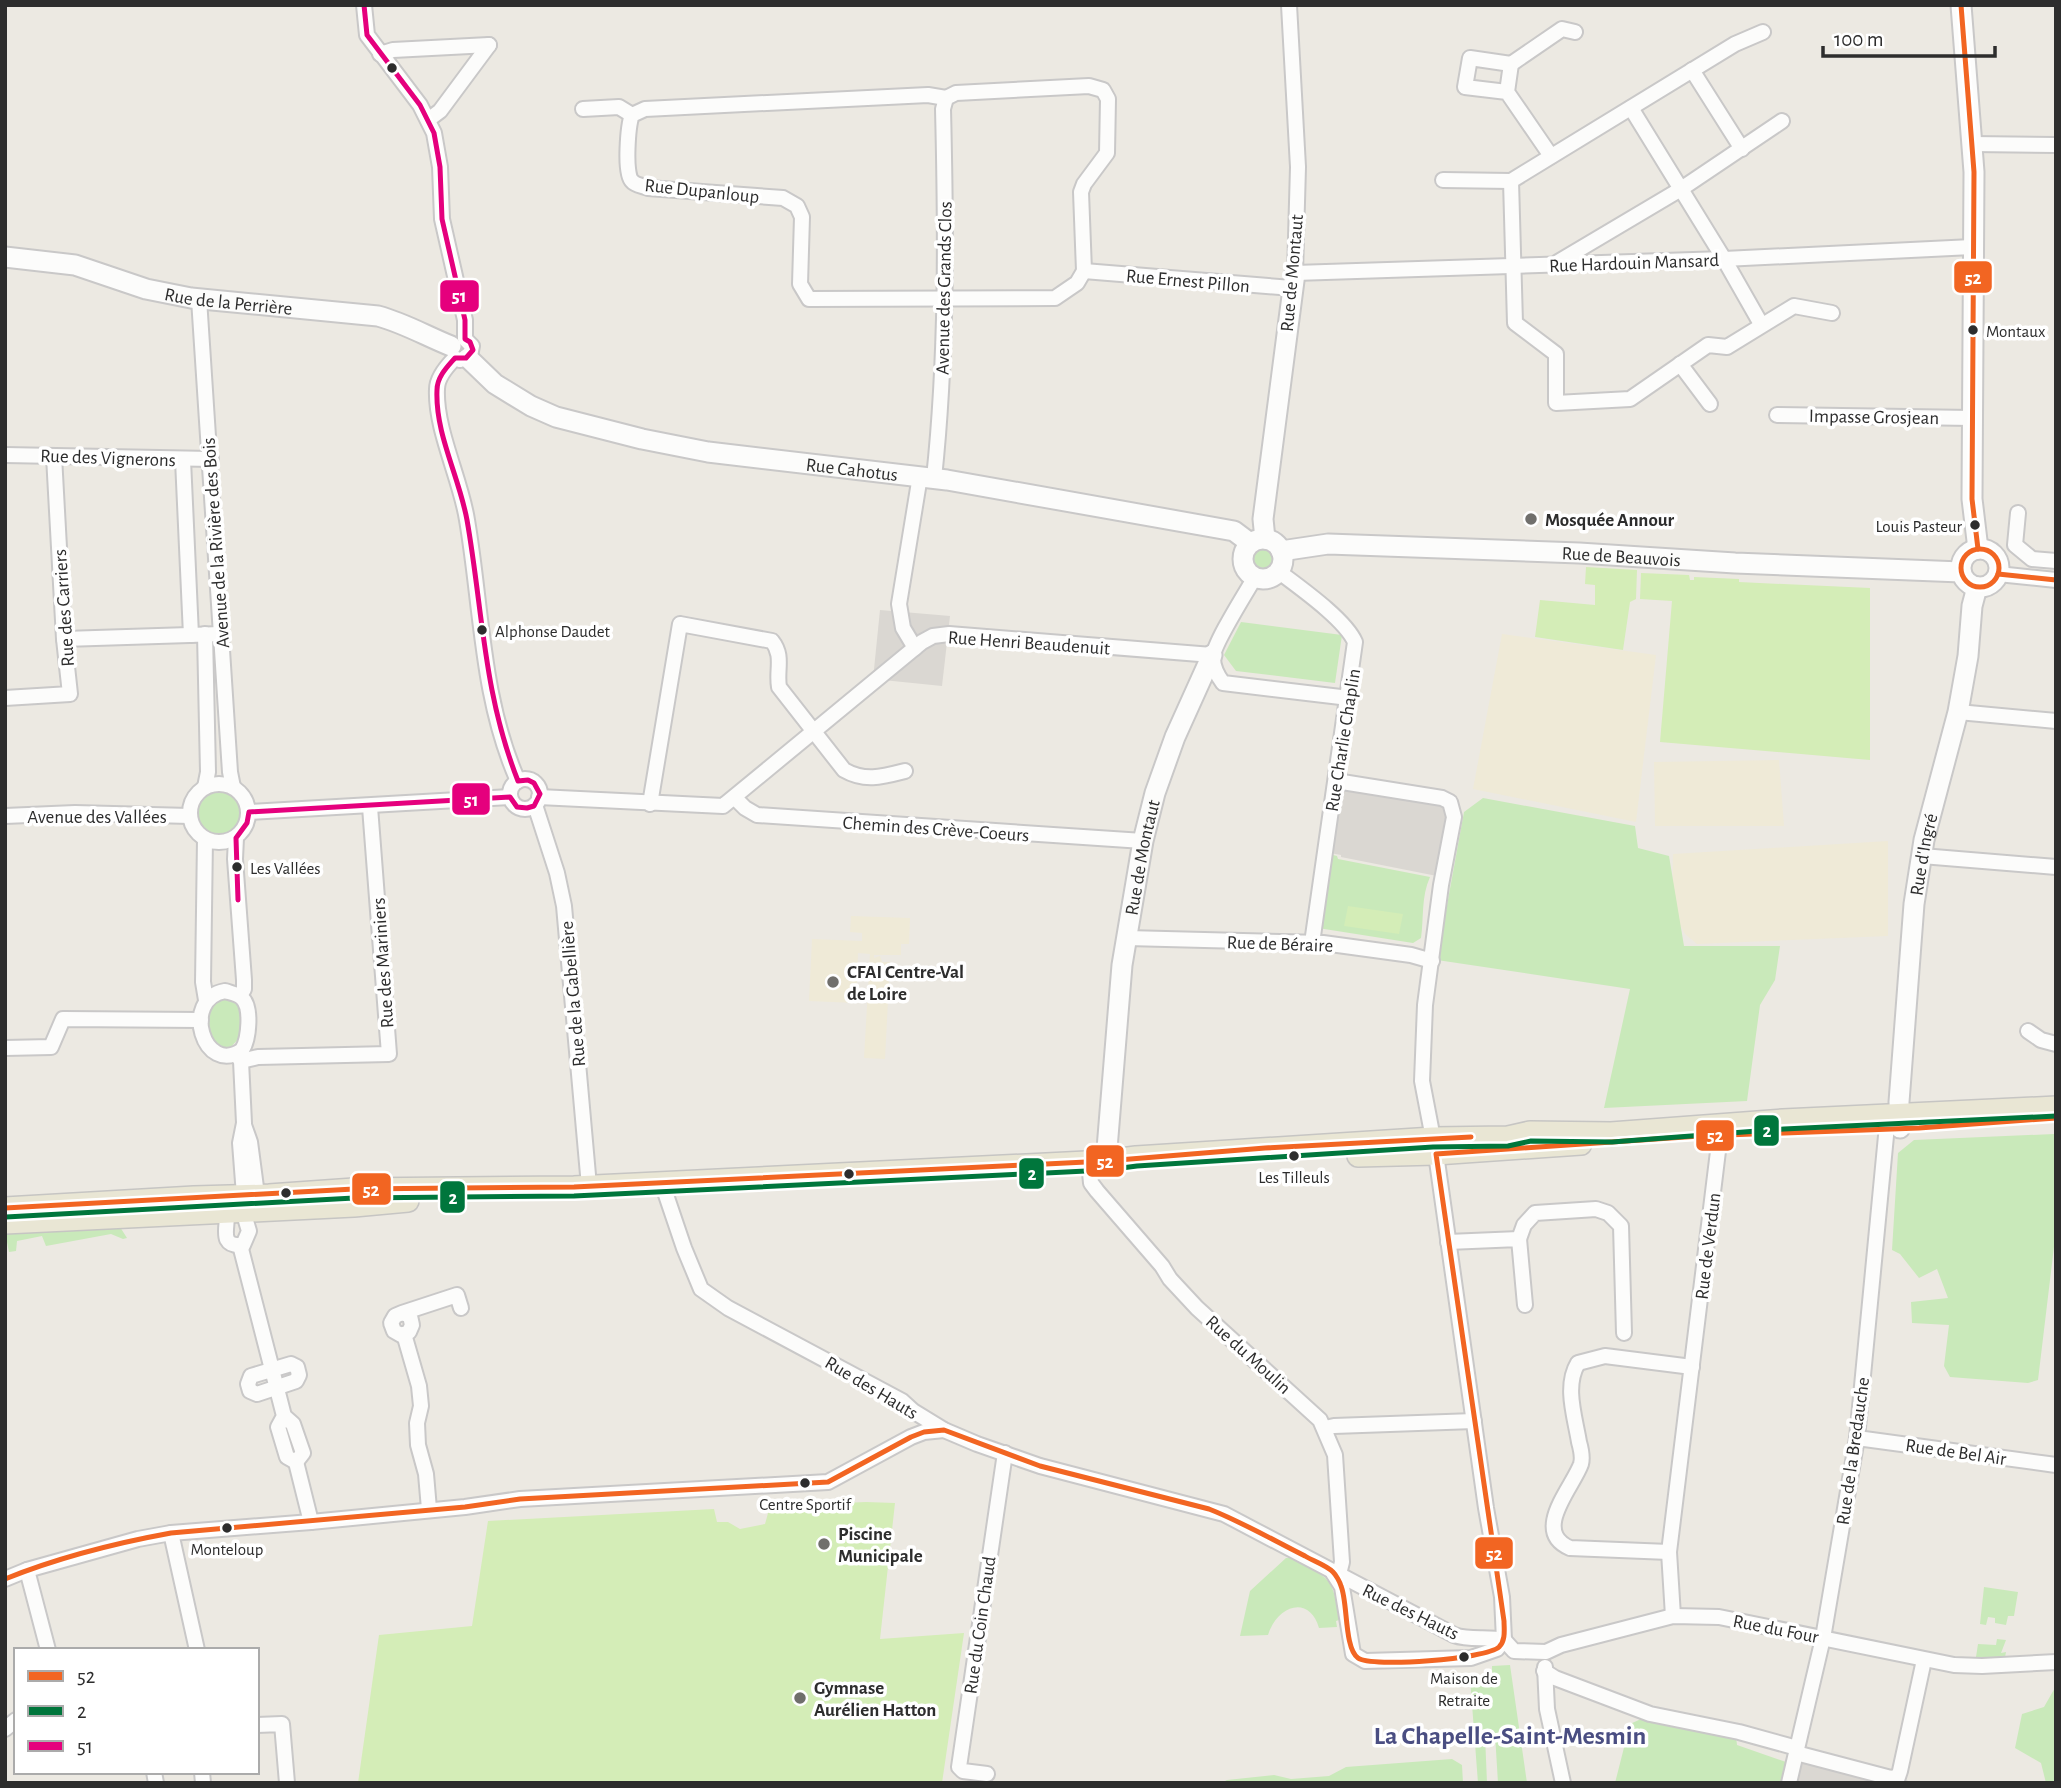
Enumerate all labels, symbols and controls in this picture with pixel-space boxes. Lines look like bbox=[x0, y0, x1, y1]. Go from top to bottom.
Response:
scale bar bbox=[1823, 14, 1994, 58]
text: 100 m bbox=[1834, 29, 1884, 50]
unlabelled marker bbox=[385, 61, 399, 75]
street label: Rue Dupanloup bbox=[644, 176, 760, 207]
street label: Avenue des Grands Clos bbox=[933, 201, 956, 375]
street label: Rue de Montaut bbox=[1278, 214, 1307, 333]
street label: Rue Hardouin Mansard bbox=[1549, 251, 1720, 276]
line badge: 52 bbox=[1953, 260, 1993, 294]
street label: Rue Ernest Pillon bbox=[1125, 267, 1251, 296]
text: 52 bbox=[1964, 269, 1982, 288]
line badge: 51 bbox=[439, 279, 480, 313]
street label: Rue de la Perrière bbox=[163, 285, 293, 319]
text: 51 bbox=[451, 287, 467, 306]
marker: Montaux bbox=[1966, 323, 1980, 337]
place label: Montaux bbox=[1986, 323, 2046, 340]
street label: Impasse Grosjean bbox=[1809, 407, 1939, 428]
street label: Avenue de la Rivière des Bois bbox=[200, 437, 233, 649]
street label: Rue des Vignerons bbox=[40, 447, 176, 470]
street label: Rue Cahotus bbox=[805, 456, 899, 485]
marker: Mosquée Annour bbox=[1523, 511, 1539, 527]
place label: Mosquée Annour bbox=[1545, 511, 1675, 530]
place label: Louis Pasteur bbox=[1875, 518, 1962, 535]
marker: Louis Pasteur bbox=[1968, 518, 1982, 532]
street label: Rue de Beauvois bbox=[1561, 544, 1681, 571]
street label: Rue des Carriers bbox=[51, 548, 78, 667]
marker: Alphonse Daudet bbox=[475, 623, 489, 637]
place label: Alphonse Daudet bbox=[495, 623, 611, 640]
street label: Rue Henri Beaudenuit bbox=[947, 628, 1111, 659]
street label: Rue Charlie Chaplin bbox=[1323, 667, 1364, 813]
line badge: 51 bbox=[451, 782, 491, 816]
text: 51 bbox=[463, 791, 479, 810]
street label: Rue de Montaut bbox=[1123, 798, 1164, 917]
street label: Avenue des Vallées bbox=[27, 808, 167, 827]
street label: Rue d'Ingré bbox=[1907, 811, 1942, 897]
street label: Chemin des Crève-Coeurs bbox=[842, 813, 1030, 845]
marker: Les Vallées bbox=[230, 860, 244, 874]
place label: Les Vallées bbox=[250, 860, 321, 877]
street label: Rue des Mariniers bbox=[369, 897, 398, 1029]
street label: Rue de la Gabellière bbox=[558, 920, 589, 1068]
street label: Rue de Béraire bbox=[1226, 933, 1333, 956]
place label: CFAI Centre-Val de Loire bbox=[847, 963, 964, 1004]
marker: CFAI Centre-Val de Loire bbox=[825, 974, 841, 990]
line badge: 2 bbox=[1753, 1114, 1780, 1147]
line badge: 52 bbox=[1695, 1119, 1735, 1152]
text: 2 bbox=[1763, 1122, 1772, 1141]
text: 52 bbox=[1706, 1127, 1724, 1146]
line badge: 52 bbox=[1085, 1144, 1125, 1178]
marker: Les Tilleuls bbox=[1287, 1149, 1301, 1163]
text: 52 bbox=[1096, 1153, 1114, 1172]
line badge: 2 bbox=[1018, 1157, 1045, 1190]
text: 2 bbox=[1028, 1165, 1037, 1184]
unlabelled marker bbox=[842, 1167, 856, 1181]
place label: Les Tilleuls bbox=[1258, 1169, 1330, 1186]
line badge: 52 bbox=[351, 1172, 392, 1206]
line badge: 2 bbox=[439, 1180, 466, 1214]
text: 52 bbox=[362, 1181, 380, 1200]
unlabelled marker bbox=[279, 1186, 293, 1200]
text: 2 bbox=[449, 1189, 458, 1208]
street label: Rue de Verdun bbox=[1693, 1192, 1724, 1301]
street label: Rue du Moulin bbox=[1202, 1312, 1294, 1398]
street label: Rue des Hauts bbox=[821, 1353, 921, 1423]
street label: Rue de la Bredauche bbox=[1834, 1376, 1873, 1526]
street label: Rue de Bel Air bbox=[1904, 1436, 2008, 1469]
marker: Centre Sportif bbox=[798, 1476, 812, 1490]
place label: Centre Sportif bbox=[759, 1496, 852, 1513]
marker: Monteloup bbox=[220, 1521, 234, 1535]
place label: Piscine Municipale bbox=[838, 1525, 923, 1566]
marker: Piscine Municipale bbox=[816, 1536, 832, 1552]
line badge: 52 bbox=[1474, 1536, 1514, 1570]
place label: Monteloup bbox=[191, 1541, 263, 1558]
text: 52 bbox=[1485, 1545, 1503, 1564]
street label: Rue du Coin Chaud bbox=[961, 1555, 1000, 1695]
street label: Rue des Hauts bbox=[1359, 1581, 1462, 1644]
street label: Rue du Four bbox=[1731, 1612, 1820, 1647]
legend bbox=[14, 1648, 259, 1774]
marker: Maison de Retraite bbox=[1457, 1650, 1471, 1664]
text: 52 bbox=[77, 1666, 95, 1687]
place label: Maison de Retraite bbox=[1430, 1670, 1498, 1709]
place label: Gymnase Aurélien Hatton bbox=[814, 1679, 936, 1720]
marker: Gymnase Aurélien Hatton bbox=[792, 1690, 808, 1706]
text: 2 bbox=[77, 1701, 87, 1722]
district label: La Chapelle-Saint-Mesmin bbox=[1374, 1723, 1646, 1749]
text: 51 bbox=[77, 1736, 93, 1757]

